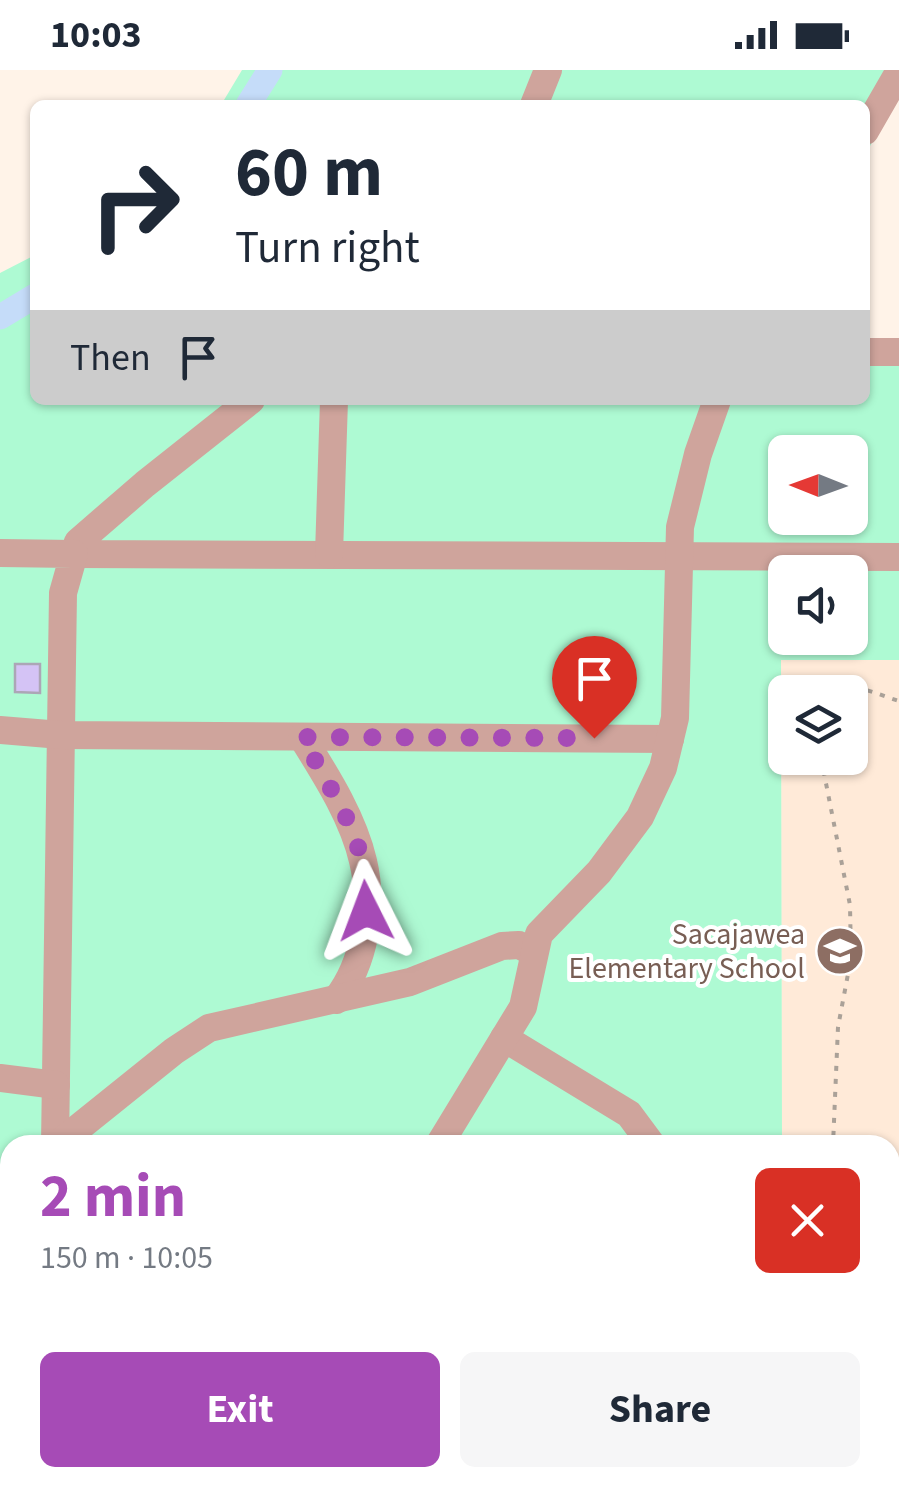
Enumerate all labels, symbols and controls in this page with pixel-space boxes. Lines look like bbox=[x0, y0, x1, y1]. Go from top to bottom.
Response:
text: 10:03 bbox=[50, 8, 142, 62]
text: 60 m bbox=[235, 123, 383, 223]
icon: right bbox=[70, 140, 200, 270]
text: Turn right bbox=[235, 216, 420, 280]
icon: arrive bbox=[171, 330, 226, 385]
text: Then bbox=[70, 331, 151, 385]
north arrow bbox=[768, 435, 868, 535]
map controls bbox=[768, 435, 868, 775]
button: sound bbox=[768, 555, 868, 655]
pin bbox=[552, 636, 637, 739]
icon: arrive bbox=[567, 651, 622, 706]
button: layers bbox=[768, 675, 868, 775]
position arrow bbox=[314, 859, 418, 963]
place label: Sacajawea Elementary School bbox=[569, 913, 805, 990]
school or university icon: Sacajawea Elementary School bbox=[814, 925, 866, 977]
text: 2 min bbox=[40, 1155, 186, 1240]
button: close bbox=[755, 1168, 860, 1273]
text: 150 m · 10:05 bbox=[40, 1235, 213, 1281]
button: Exit bbox=[40, 1352, 440, 1467]
button: Share bbox=[460, 1352, 860, 1467]

